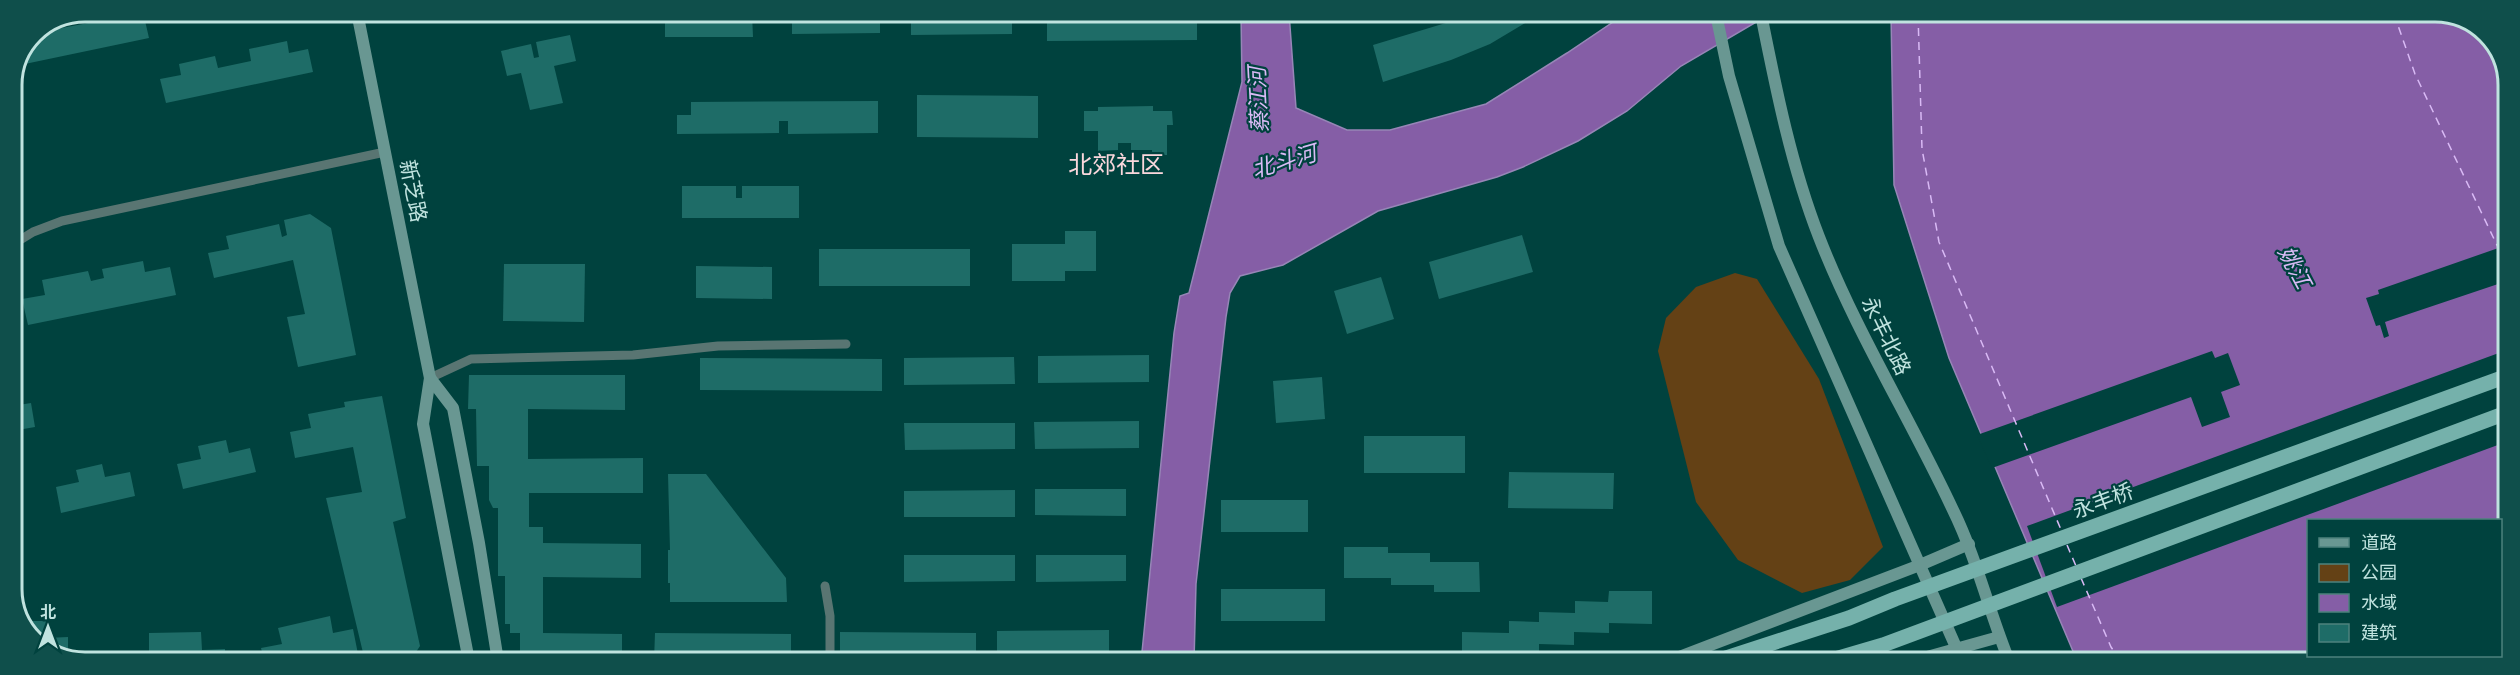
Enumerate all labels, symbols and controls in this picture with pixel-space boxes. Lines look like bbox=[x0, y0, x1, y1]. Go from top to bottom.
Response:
water label: 蔡江河 bbox=[1244, 62, 1273, 134]
water label: 北斗河 bbox=[1249, 139, 1323, 183]
district label: 北郊社区 bbox=[1068, 151, 1164, 179]
street label: 新芝路 bbox=[395, 158, 431, 224]
water label: 姚江 bbox=[2273, 242, 2317, 294]
street label: 永丰北路 bbox=[1857, 293, 1915, 379]
street label: 永丰桥 bbox=[2069, 479, 2137, 523]
legend bbox=[2307, 519, 2502, 657]
text: 道路 bbox=[2361, 532, 2397, 553]
text: 公园 bbox=[2361, 562, 2397, 583]
text: 水域 bbox=[2361, 592, 2397, 613]
north arrow bbox=[18, 597, 78, 657]
text: 北 bbox=[40, 603, 56, 622]
text: 建筑 bbox=[2361, 622, 2397, 643]

